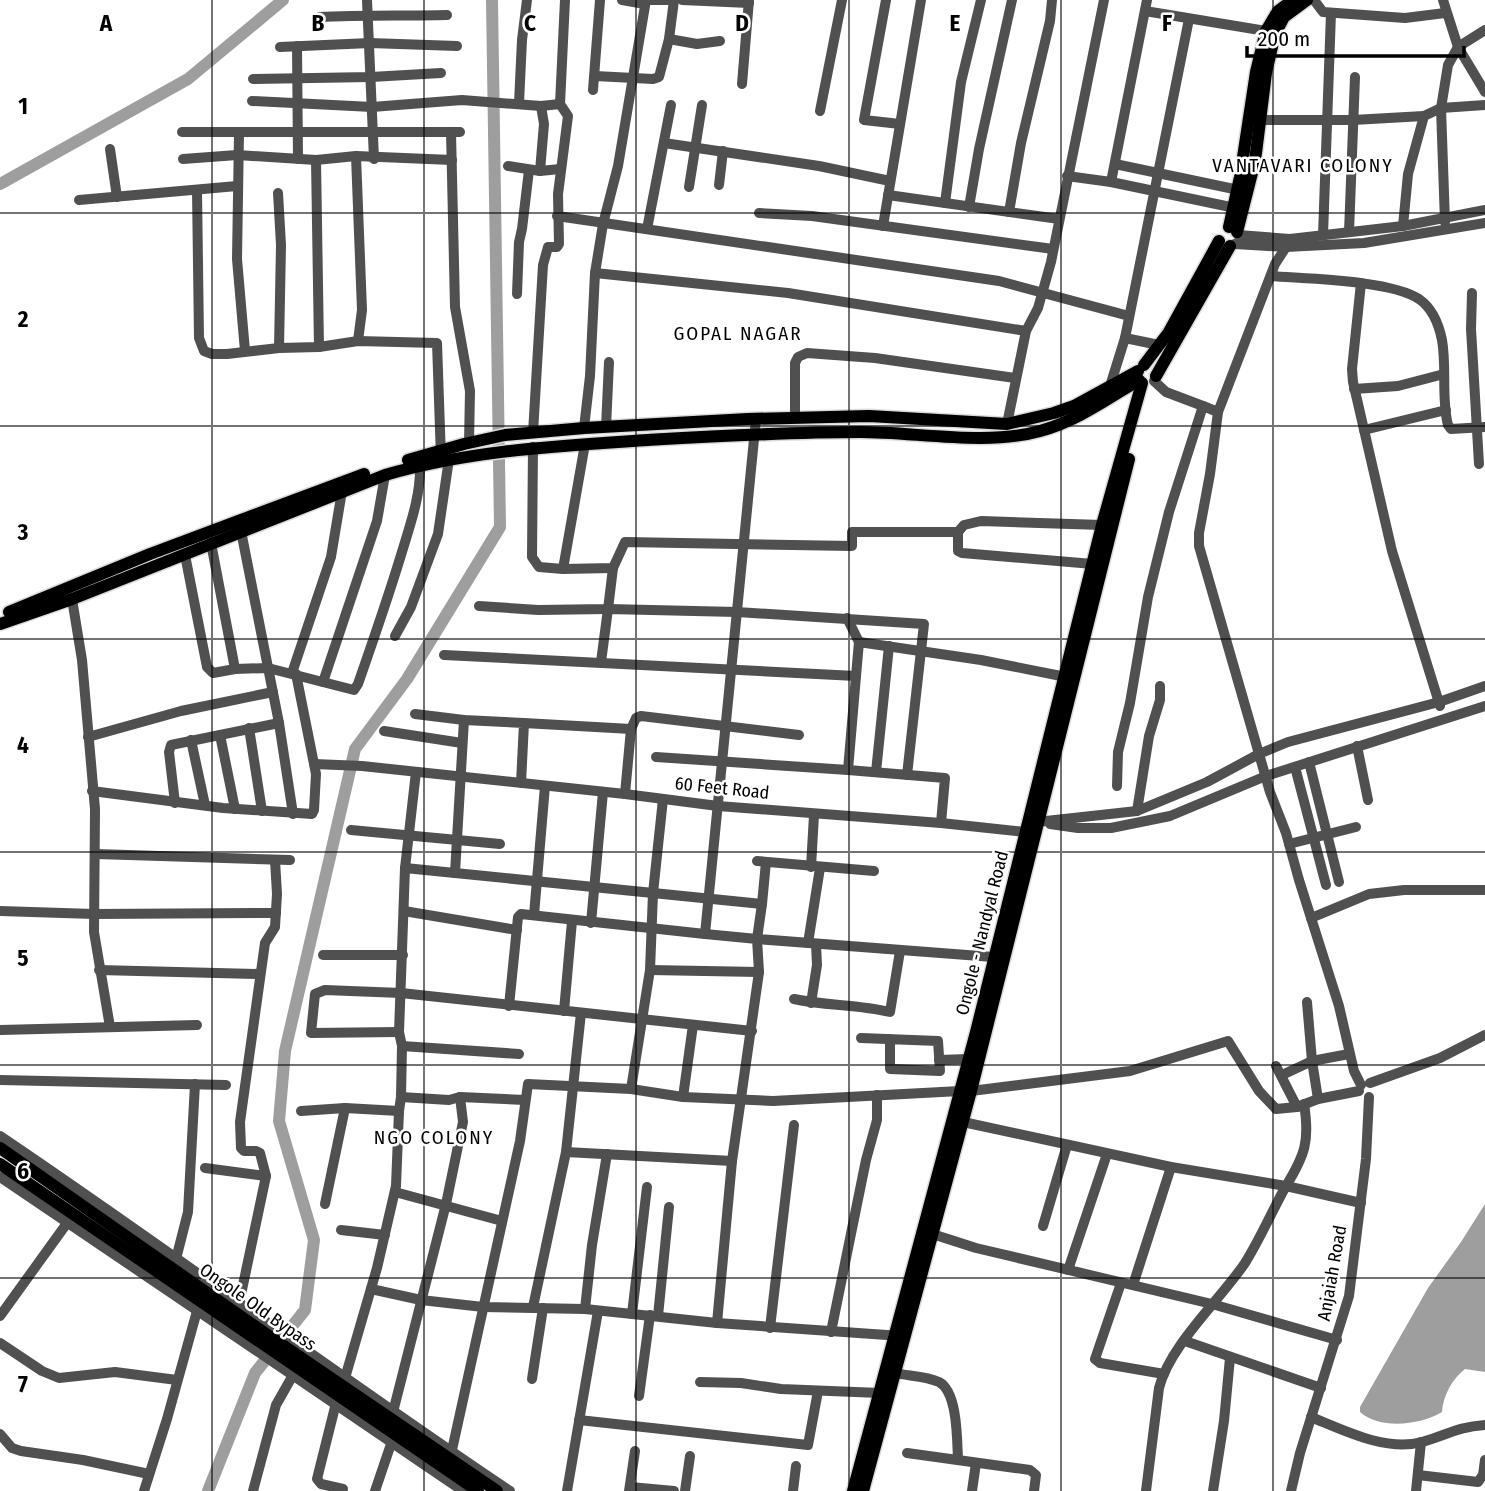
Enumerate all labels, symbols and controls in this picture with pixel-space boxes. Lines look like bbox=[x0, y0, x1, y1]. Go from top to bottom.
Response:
text: A bbox=[99, 9, 113, 37]
text: B bbox=[312, 9, 325, 37]
text: C bbox=[524, 9, 536, 37]
text: D bbox=[735, 9, 749, 37]
text: E bbox=[950, 9, 961, 37]
text: F bbox=[1162, 9, 1172, 37]
scale bar bbox=[1247, 14, 1464, 58]
text: 200 m bbox=[1258, 26, 1310, 52]
text: 1 bbox=[18, 92, 28, 120]
district label: VANTAVARI COLONY bbox=[1212, 154, 1394, 177]
text: 2 bbox=[17, 305, 29, 333]
district label: GOPAL NAGAR bbox=[673, 322, 803, 345]
text: 3 bbox=[17, 518, 29, 546]
text: 4 bbox=[17, 731, 29, 759]
street label: 60 Feet Road bbox=[674, 772, 770, 804]
street label: Ongole - Nandyal Road bbox=[951, 849, 1013, 1017]
text: 5 bbox=[17, 944, 29, 972]
district label: NGO COLONY bbox=[374, 1126, 494, 1149]
text: 6 bbox=[17, 1157, 29, 1185]
street label: Anjaiah Road bbox=[1313, 1223, 1351, 1323]
street label: Ongole Old Bypass bbox=[195, 1259, 321, 1356]
text: 7 bbox=[18, 1370, 28, 1398]

